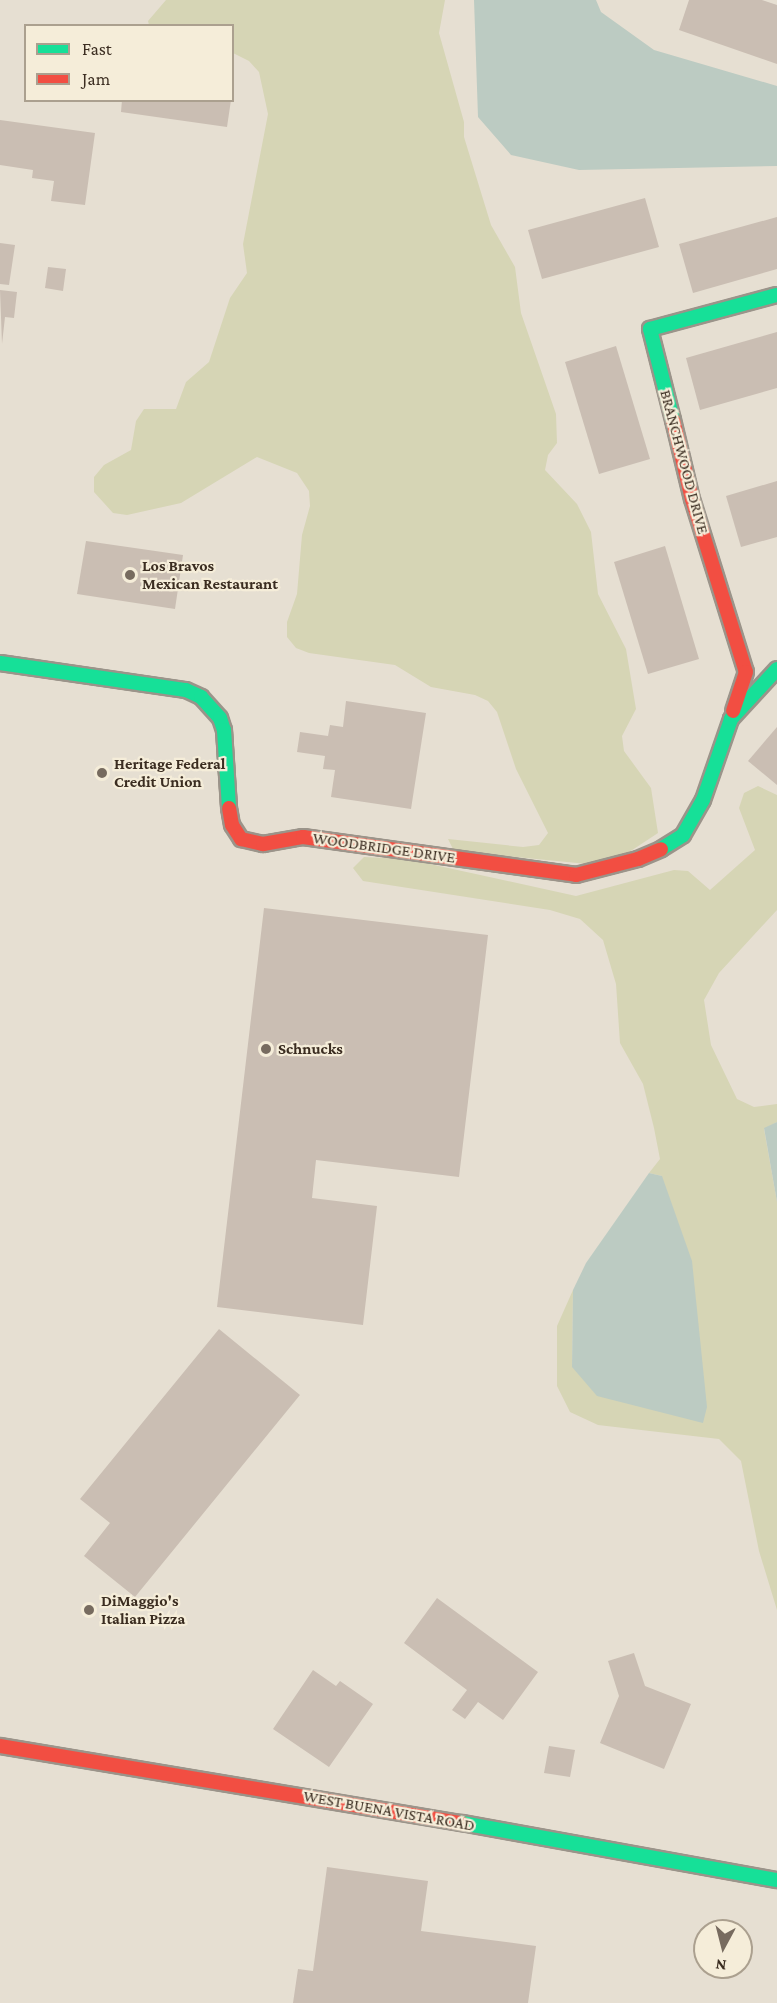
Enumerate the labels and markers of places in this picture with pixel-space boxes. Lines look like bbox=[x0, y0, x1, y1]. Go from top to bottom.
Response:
place label: Los Bravos Mexican Restaurant bbox=[142, 556, 278, 594]
marker: Los Bravos Mexican Restaurant bbox=[123, 568, 137, 582]
place label: Heritage Federal Credit Union bbox=[114, 754, 225, 792]
marker: Heritage Federal Credit Union bbox=[95, 766, 109, 780]
place label: Schnucks bbox=[278, 1039, 343, 1059]
marker: Schnucks bbox=[259, 1042, 273, 1056]
place label: DiMaggio's Italian Pizza bbox=[101, 1591, 185, 1629]
marker: DiMaggio's Italian Pizza bbox=[82, 1603, 96, 1617]

